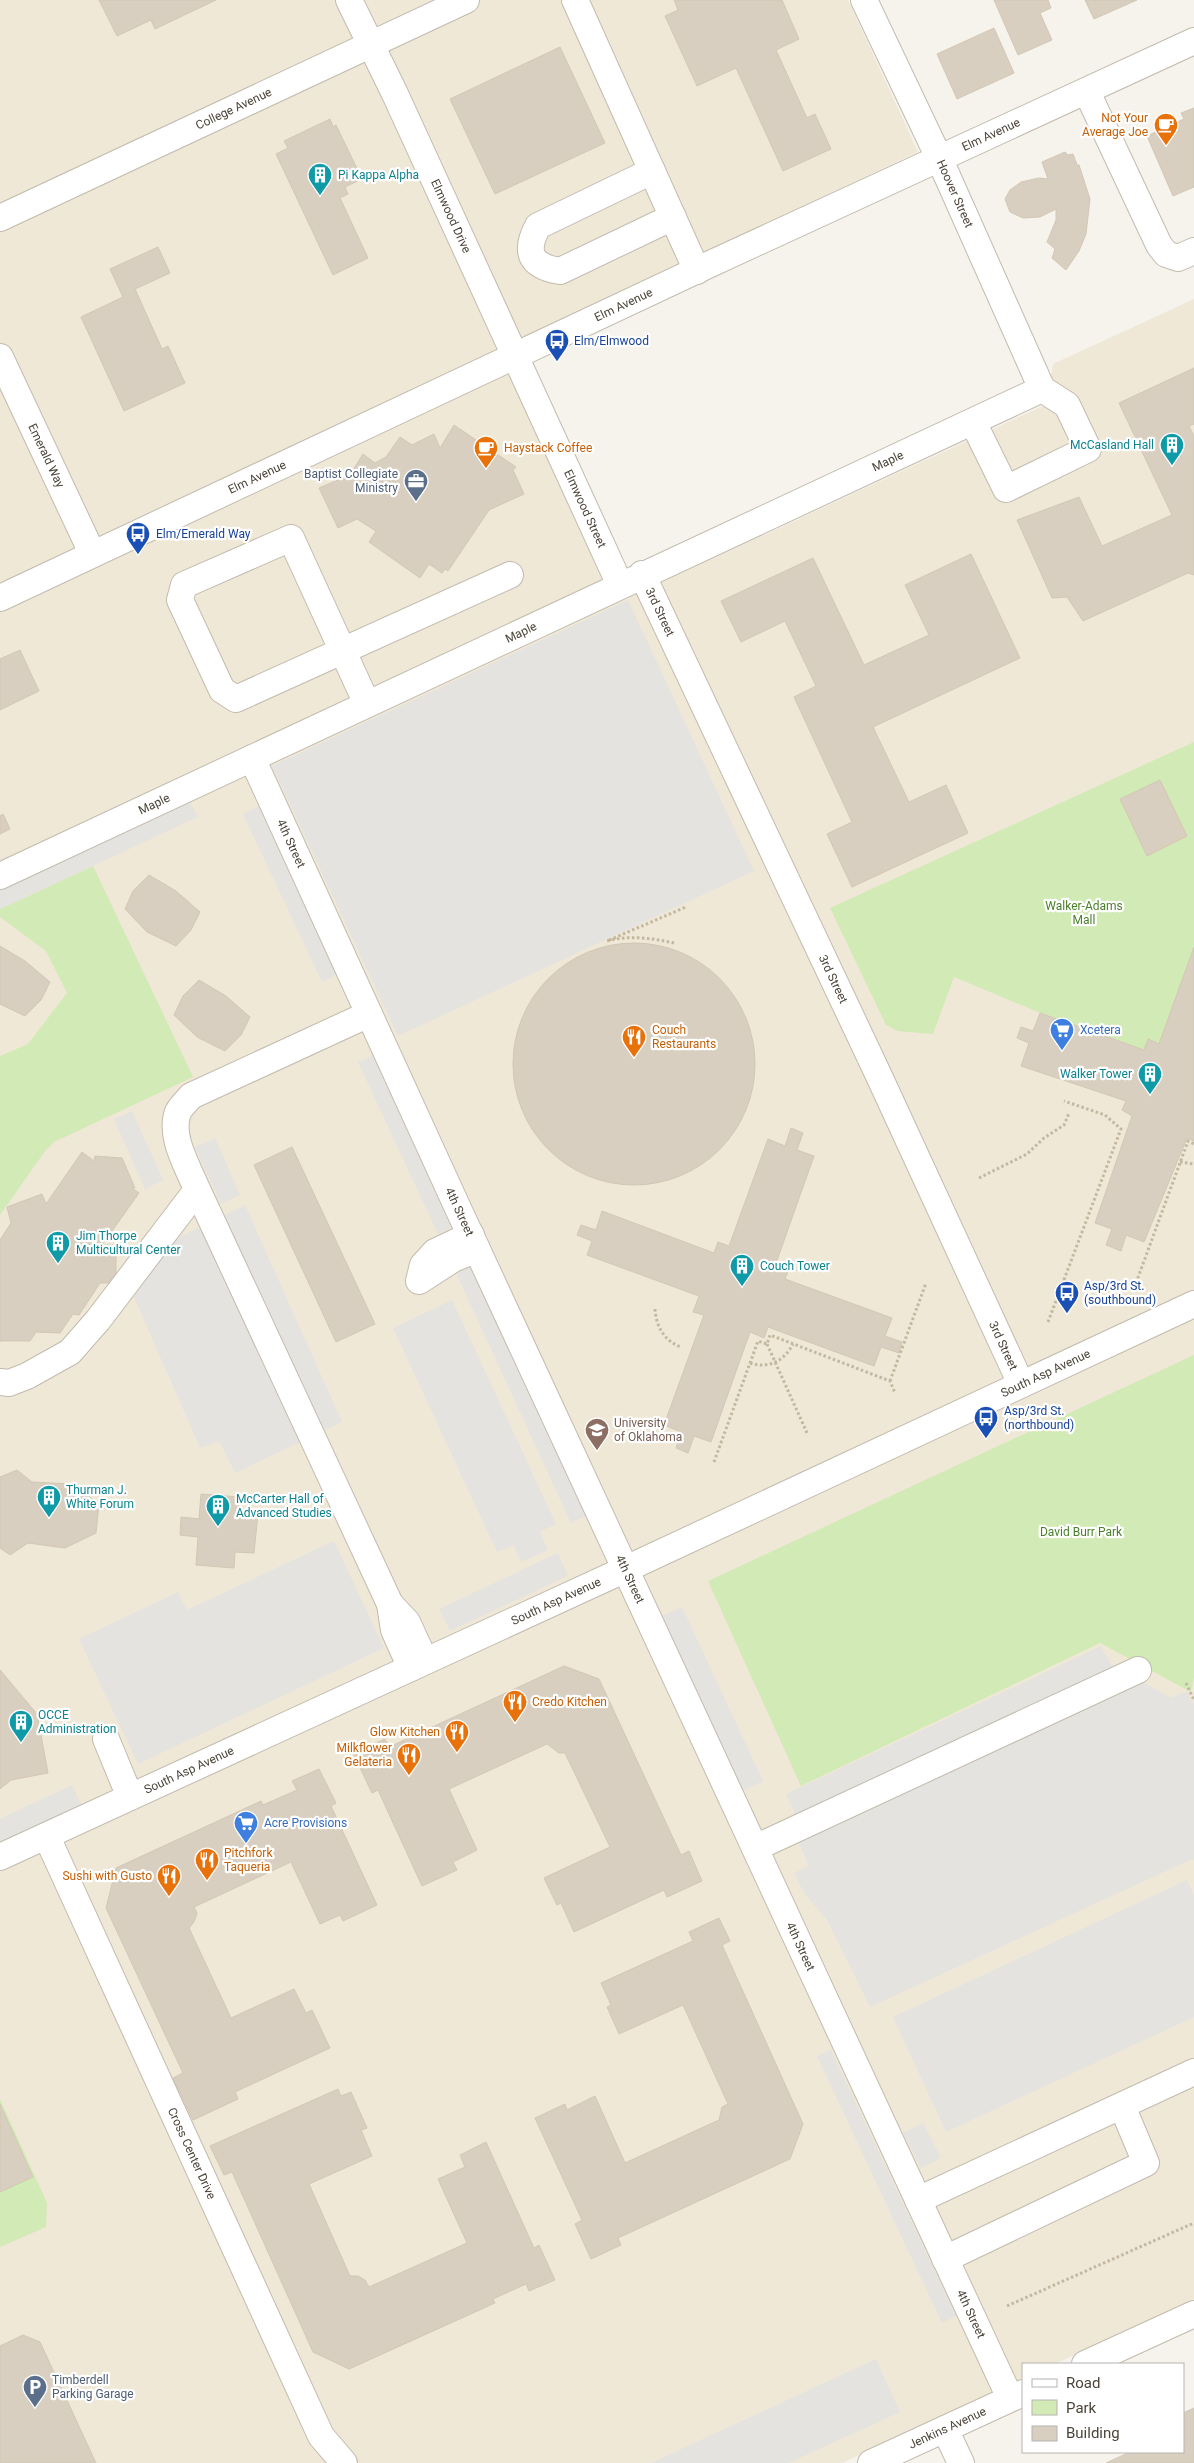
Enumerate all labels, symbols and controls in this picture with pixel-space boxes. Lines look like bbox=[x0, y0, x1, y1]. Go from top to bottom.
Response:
street label: College Avenue bbox=[193, 85, 274, 132]
place label: Not Your Average Joe bbox=[1082, 111, 1148, 139]
cafe icon: Not Your Average Joe bbox=[1153, 112, 1179, 146]
street label: Elm Avenue bbox=[960, 115, 1022, 154]
street label: Hoover Street bbox=[934, 157, 976, 230]
building icon: Pi Kappa Alpha bbox=[307, 162, 333, 196]
place label: Pi Kappa Alpha bbox=[338, 168, 419, 182]
street label: Elmwood Drive bbox=[428, 177, 474, 255]
street label: Elm Avenue bbox=[592, 285, 655, 324]
bus stop icon: Elm/Elmwood bbox=[544, 328, 570, 362]
place label: Elm/Elmwood bbox=[574, 334, 649, 348]
street label: Emerald Way bbox=[25, 421, 68, 490]
building icon: McCasland Hall bbox=[1159, 432, 1185, 466]
cafe icon: Haystack Coffee bbox=[473, 435, 499, 469]
place label: McCasland Hall bbox=[1070, 438, 1154, 452]
place label: Haystack Coffee bbox=[504, 441, 592, 455]
street label: Maple bbox=[870, 448, 906, 474]
street label: Elm Avenue bbox=[226, 457, 288, 497]
place label: Baptist Collegiate Ministry bbox=[304, 467, 398, 495]
office icon: Baptist Collegiate Ministry bbox=[403, 468, 429, 502]
street label: Elmwood Street bbox=[561, 468, 609, 550]
bus stop icon: Elm/Emerald Way bbox=[125, 521, 151, 555]
place label: Elm/Emerald Way bbox=[156, 527, 251, 541]
street label: 3rd Street bbox=[642, 585, 677, 639]
street label: Maple bbox=[503, 619, 539, 646]
street label: Maple bbox=[136, 791, 172, 817]
street label: 4th Street bbox=[274, 817, 308, 870]
park label: Walker-Adams Mall bbox=[1045, 899, 1123, 927]
street label: 3rd Street bbox=[816, 953, 851, 1006]
supermarket icon: Xcetera bbox=[1049, 1017, 1075, 1051]
place label: Couch Restaurants bbox=[652, 1023, 716, 1051]
place label: Xcetera bbox=[1080, 1023, 1121, 1037]
restaurant icon: Couch Restaurants bbox=[621, 1024, 647, 1058]
building icon: Walker Tower bbox=[1137, 1061, 1163, 1095]
place label: Walker Tower bbox=[1060, 1067, 1132, 1081]
street label: 4th Street bbox=[442, 1185, 477, 1238]
place label: Jim Thorpe Multicultural Center bbox=[76, 1229, 181, 1257]
building icon: Jim Thorpe Multicultural Center bbox=[45, 1230, 71, 1264]
building icon: Couch Tower bbox=[729, 1253, 755, 1287]
place label: Couch Tower bbox=[760, 1259, 830, 1273]
place label: Asp/3rd St. (southbound) bbox=[1084, 1279, 1156, 1307]
bus stop icon: Asp/3rd St. (southbound) bbox=[1054, 1280, 1080, 1314]
street label: 3rd Street bbox=[986, 1319, 1021, 1372]
street label: South Asp Avenue bbox=[999, 1346, 1093, 1400]
place label: Asp/3rd St. (northbound) bbox=[1004, 1404, 1074, 1432]
bus stop icon: Asp/3rd St. (northbound) bbox=[973, 1405, 999, 1439]
place label: University of Oklahoma bbox=[614, 1416, 682, 1444]
school or university icon: University of Oklahoma bbox=[584, 1417, 610, 1451]
place label: Thurman J. White Forum bbox=[66, 1483, 134, 1511]
building icon: Thurman J. White Forum bbox=[36, 1484, 62, 1518]
place label: McCarter Hall of Advanced Studies bbox=[236, 1492, 332, 1520]
building icon: McCarter Hall of Advanced Studies bbox=[205, 1493, 231, 1527]
park label: David Burr Park bbox=[1040, 1525, 1123, 1539]
street label: 4th Street bbox=[613, 1553, 647, 1606]
street label: South Asp Avenue bbox=[509, 1575, 603, 1628]
restaurant icon: Credo Kitchen bbox=[502, 1689, 528, 1723]
place label: Credo Kitchen bbox=[532, 1695, 607, 1709]
place label: OCCE Administration bbox=[38, 1708, 116, 1736]
building icon: OCCE Administration bbox=[8, 1709, 34, 1743]
restaurant icon: Glow Kitchen bbox=[444, 1719, 470, 1753]
place label: Glow Kitchen bbox=[370, 1725, 440, 1739]
place label: Milkflower Gelateria bbox=[337, 1741, 392, 1769]
restaurant icon: Milkflower Gelateria bbox=[396, 1742, 422, 1776]
street label: South Asp Avenue bbox=[142, 1743, 236, 1797]
supermarket icon: Acre Provisions bbox=[233, 1810, 259, 1844]
place label: Acre Provisions bbox=[264, 1816, 347, 1830]
place label: Pitchfork Taqueria bbox=[224, 1846, 273, 1874]
restaurant icon: Pitchfork Taqueria bbox=[194, 1847, 220, 1881]
restaurant icon: Sushi with Gusto bbox=[156, 1863, 182, 1897]
place label: Sushi with Gusto bbox=[62, 1869, 152, 1883]
street label: 4th Street bbox=[783, 1920, 818, 1973]
street label: Cross Center Drive bbox=[165, 2105, 219, 2201]
street label: 4th Street bbox=[954, 2287, 988, 2340]
legend bbox=[1022, 2363, 1184, 2453]
place label: Timberdell Parking Garage bbox=[52, 2373, 134, 2401]
parking icon: Timberdell Parking Garage bbox=[22, 2374, 48, 2408]
text: Road bbox=[1066, 2374, 1100, 2392]
text: Park bbox=[1066, 2399, 1097, 2417]
street label: Jenkins Avenue bbox=[906, 2404, 988, 2452]
text: Building bbox=[1066, 2424, 1120, 2442]

